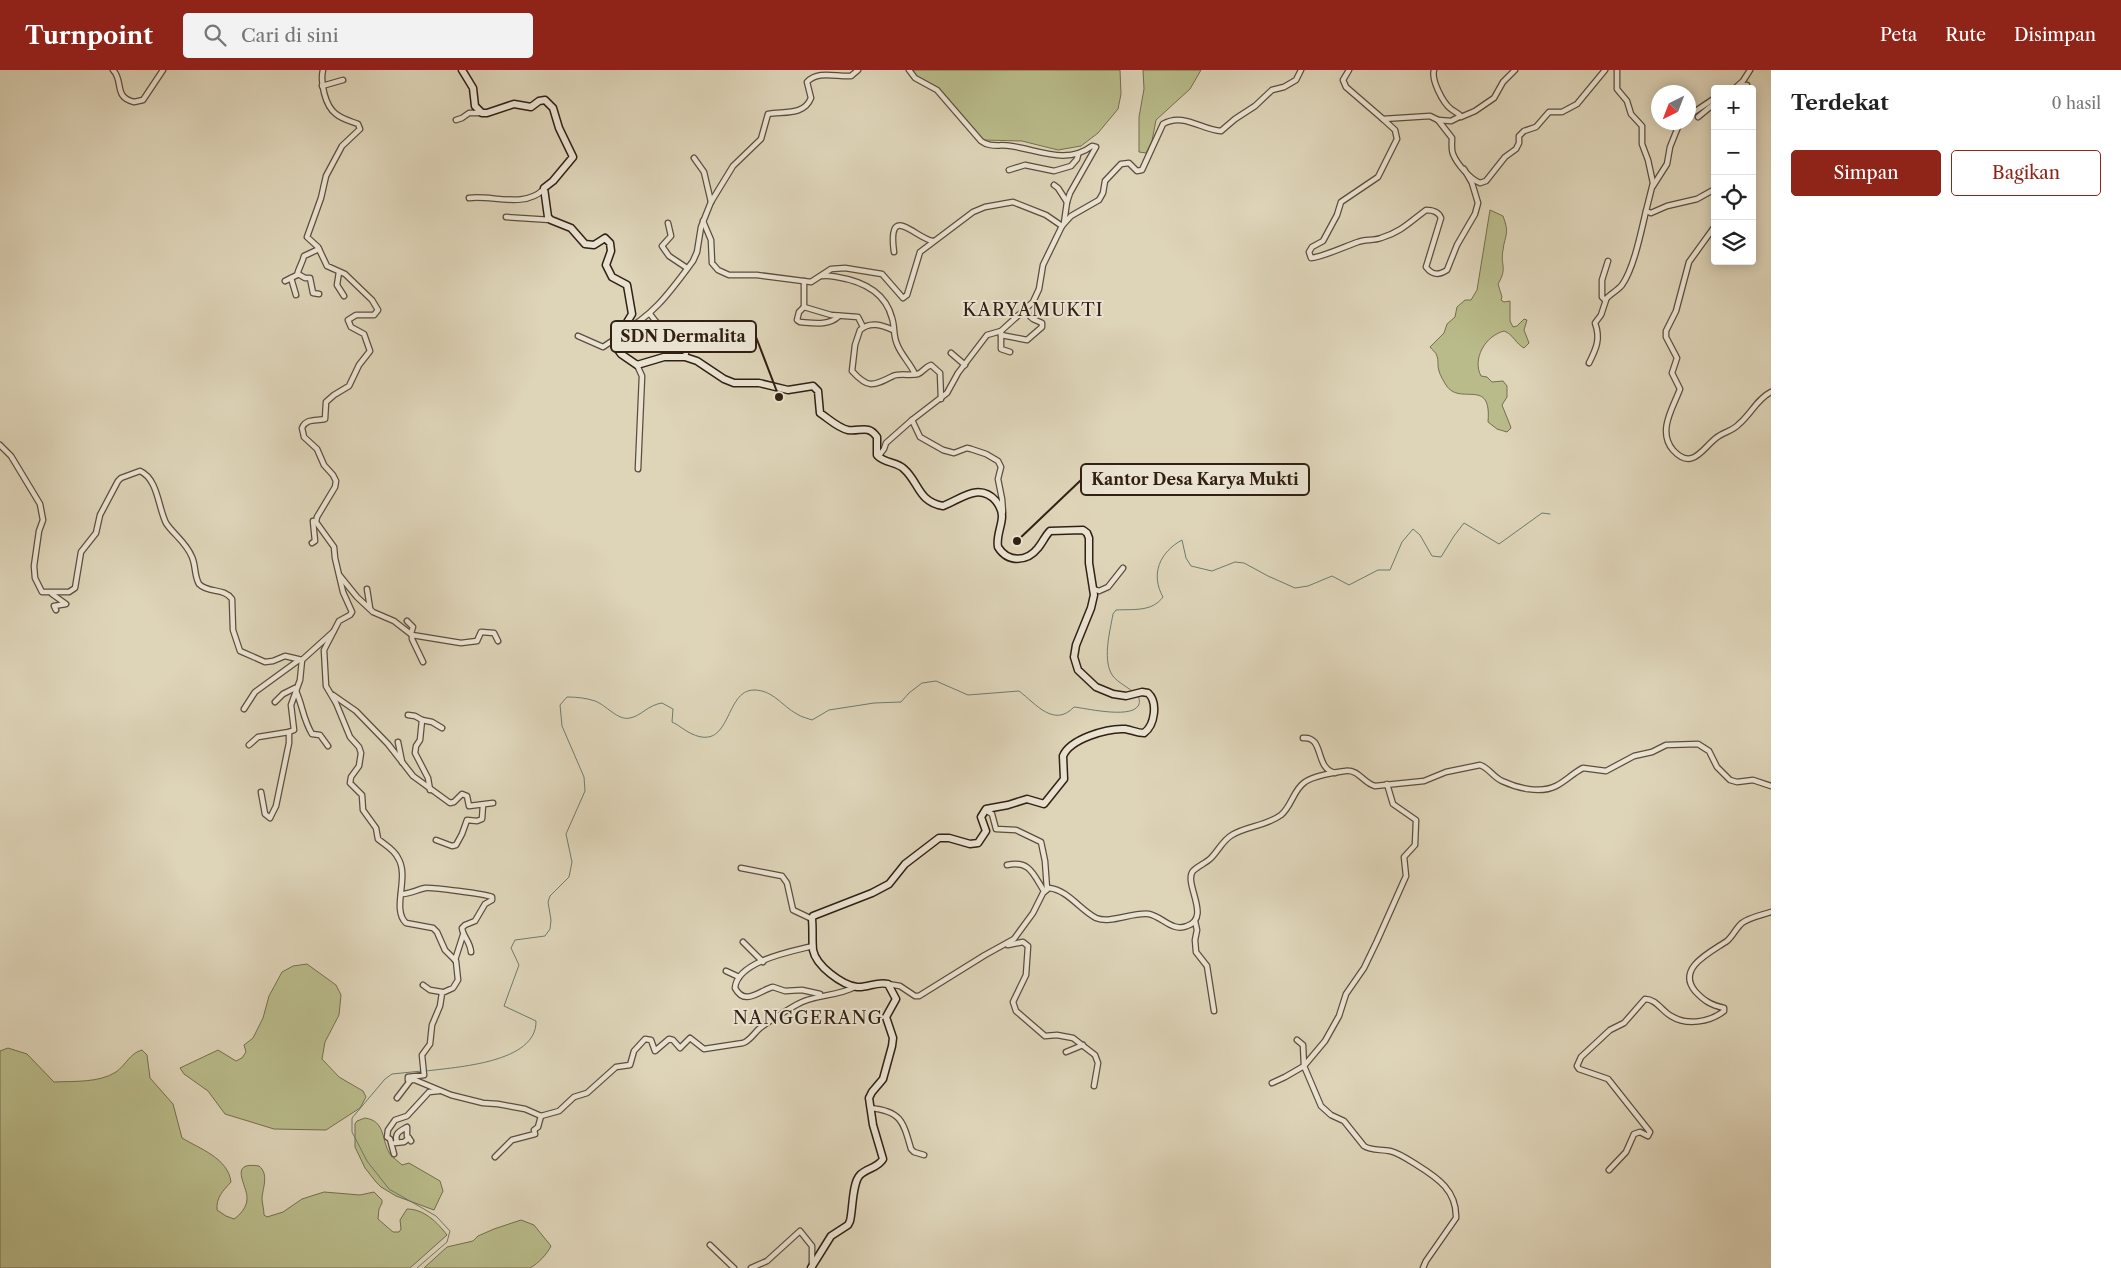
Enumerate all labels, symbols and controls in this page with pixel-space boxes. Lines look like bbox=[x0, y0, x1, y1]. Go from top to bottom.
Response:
search box bbox=[183, 13, 533, 58]
text: Turnpoint bbox=[25, 21, 153, 50]
icon: search bbox=[201, 21, 229, 49]
text: Cari di sini bbox=[241, 24, 339, 47]
text: Peta bbox=[1880, 24, 1917, 46]
text: Rute bbox=[1945, 24, 1986, 46]
text: Disimpan bbox=[2014, 24, 2096, 46]
north arrow bbox=[1651, 85, 1696, 130]
map controls bbox=[1711, 85, 1756, 265]
button: + bbox=[1711, 85, 1756, 130]
text: Terdekat bbox=[1791, 90, 1889, 115]
text: 0 hasil bbox=[2052, 93, 2101, 113]
button: − bbox=[1711, 130, 1756, 175]
button: Simpan bbox=[1791, 150, 1941, 196]
button: Bagikan bbox=[1951, 150, 2101, 196]
button: locate bbox=[1711, 175, 1756, 220]
button: layers bbox=[1711, 220, 1756, 265]
district label: KARYAMUKTI bbox=[963, 299, 1103, 321]
callout: SDN Dermalita bbox=[611, 321, 756, 352]
text: SDN Dermalita bbox=[620, 326, 746, 346]
callout: Kantor Desa Karya Mukti bbox=[1081, 464, 1309, 495]
text: Kantor Desa Karya Mukti bbox=[1091, 469, 1299, 489]
district label: NANGGERANG bbox=[733, 1007, 883, 1029]

